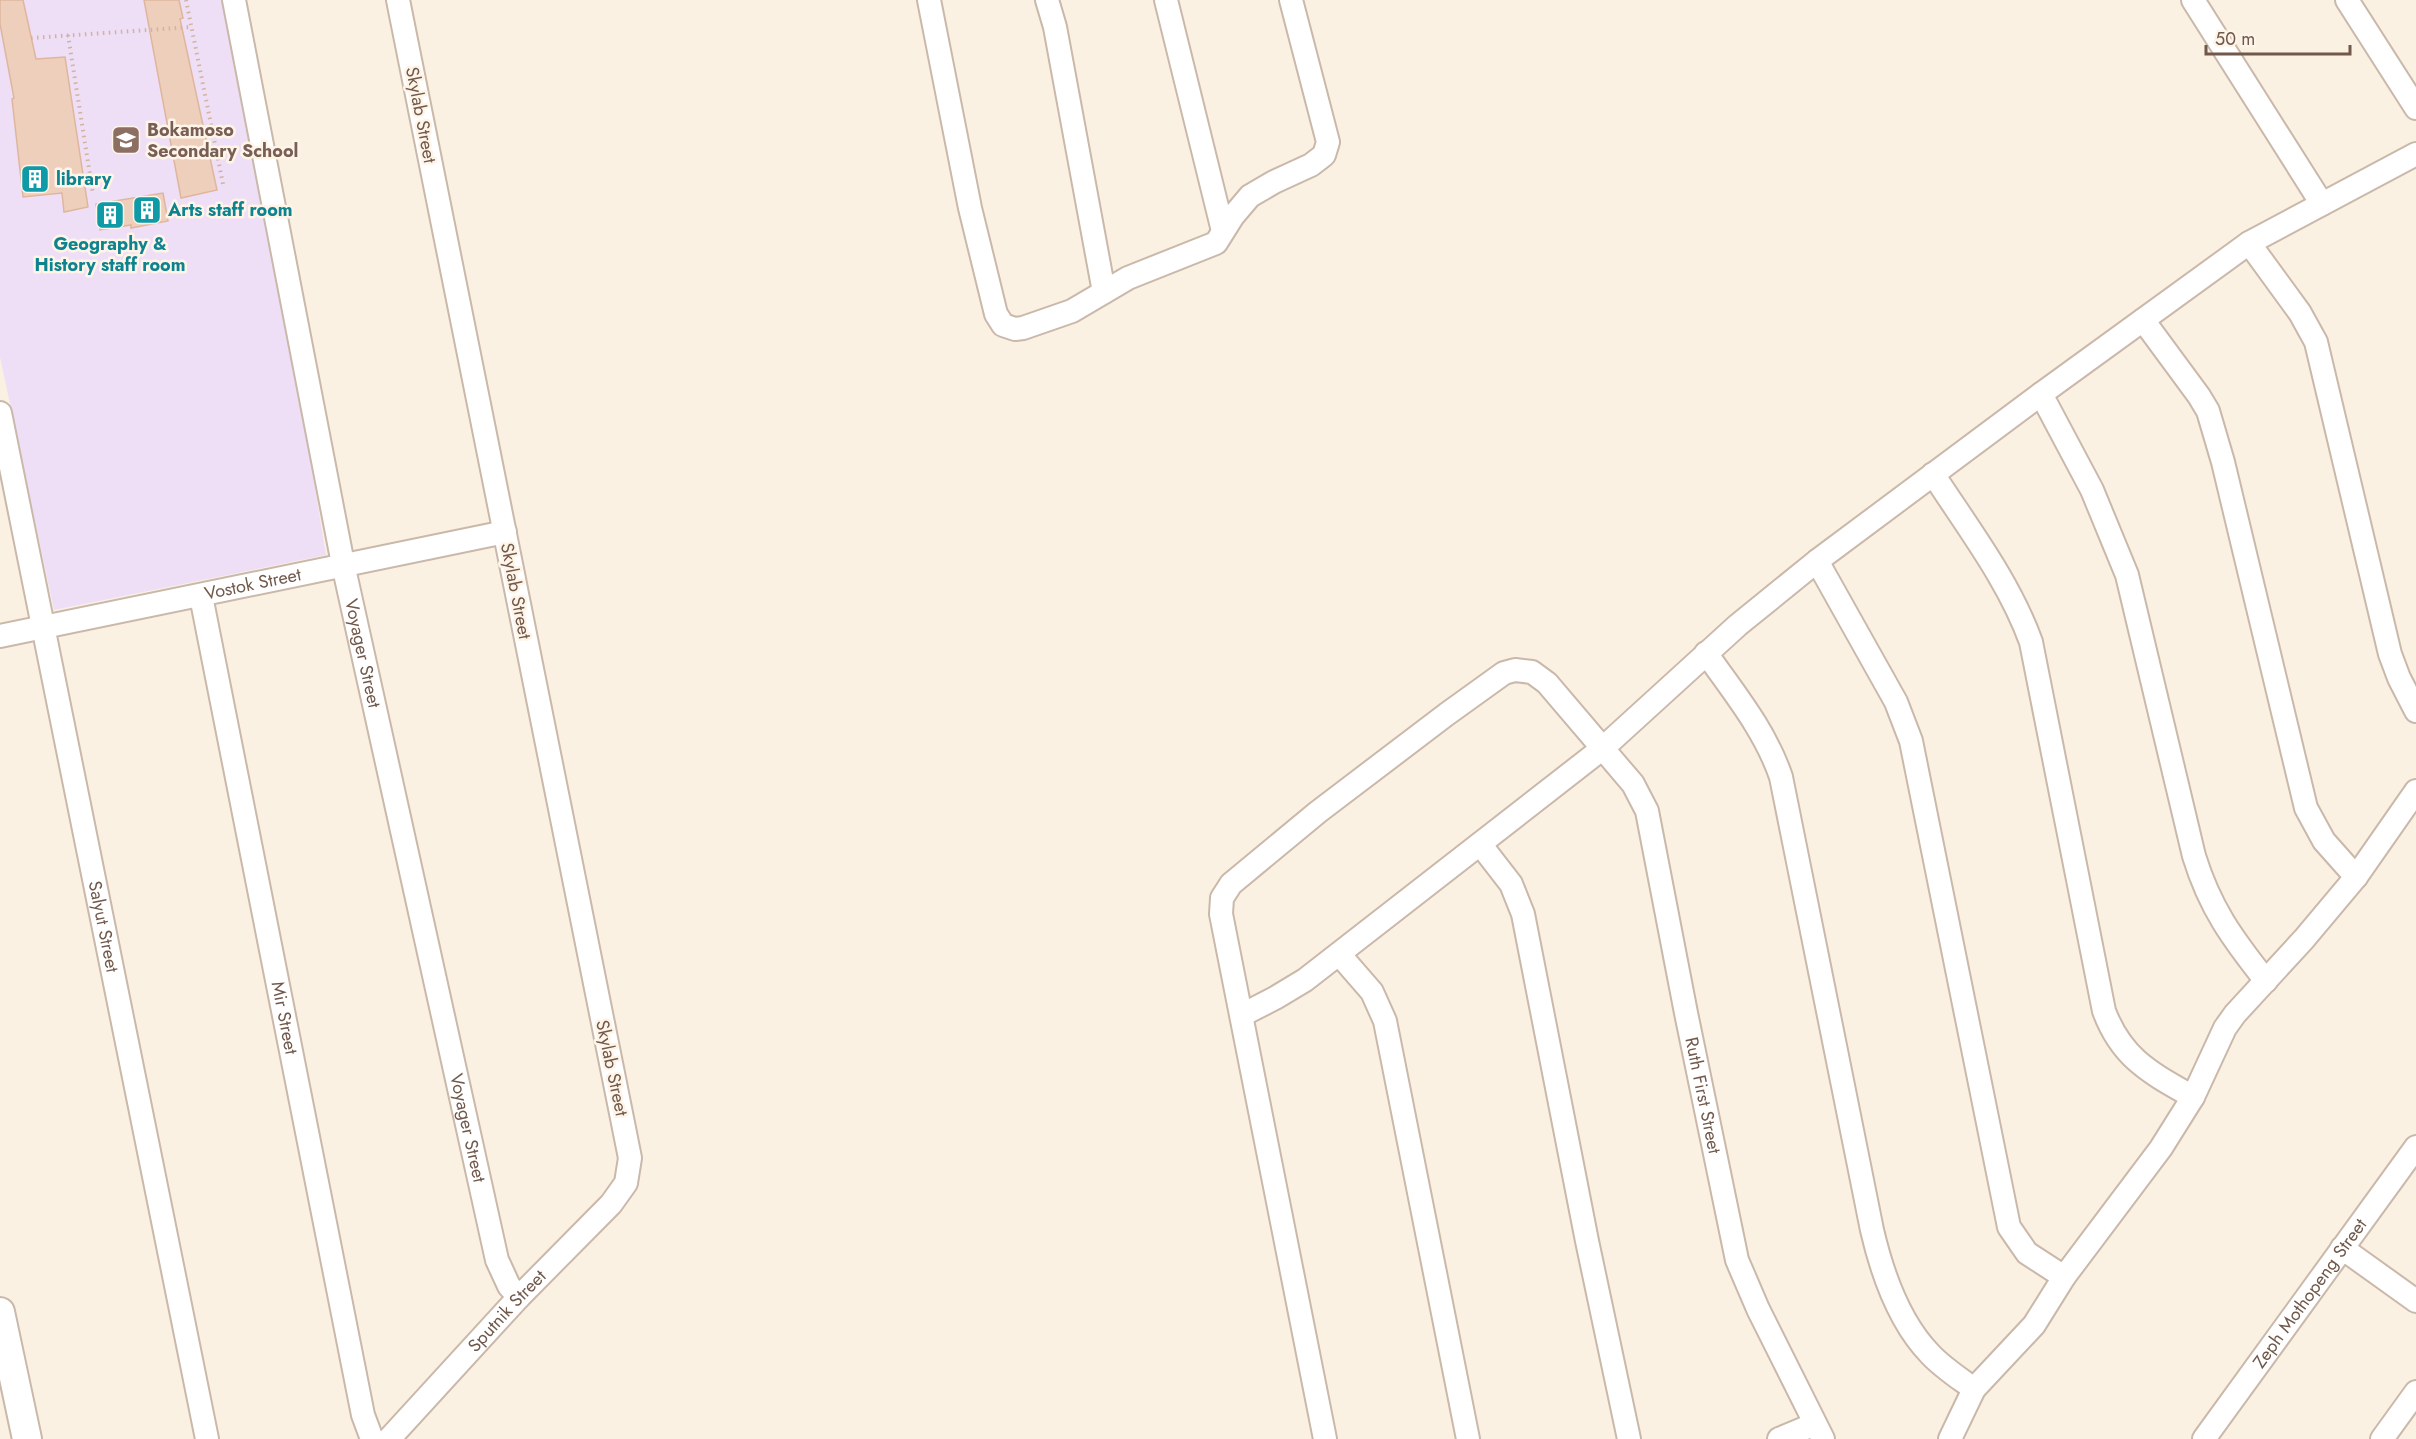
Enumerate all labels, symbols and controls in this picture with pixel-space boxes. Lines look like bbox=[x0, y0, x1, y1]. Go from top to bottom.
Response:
scale bar bbox=[2206, 18, 2350, 56]
text: 50 m bbox=[2215, 26, 2255, 52]
street label: Skylab Street bbox=[399, 65, 443, 166]
place label: Bokamoso Secondary School bbox=[147, 117, 298, 164]
school or university icon: Bokamoso Secondary School bbox=[110, 124, 142, 156]
building icon: library bbox=[19, 163, 51, 195]
place label: library bbox=[56, 166, 112, 192]
building icon: Arts staff room bbox=[131, 194, 163, 226]
place label: Arts staff room bbox=[167, 197, 293, 223]
building icon: Geography & History staff room bbox=[94, 199, 126, 231]
place label: Geography & History staff room bbox=[35, 231, 185, 278]
street label: Skylab Street bbox=[494, 541, 538, 642]
street label: Vostok Street bbox=[202, 561, 304, 607]
street label: Voyager Street bbox=[338, 597, 388, 711]
street label: Salyut Street bbox=[82, 879, 126, 975]
street label: Mir Street bbox=[265, 979, 304, 1057]
street label: Skylab Street bbox=[589, 1018, 635, 1119]
street label: Ruth First Street bbox=[1678, 1035, 1728, 1157]
street label: Voyager Street bbox=[443, 1071, 493, 1185]
street label: Zeph Mothopeng Street bbox=[2247, 1213, 2373, 1374]
street label: Sputnik Street bbox=[462, 1263, 552, 1358]

